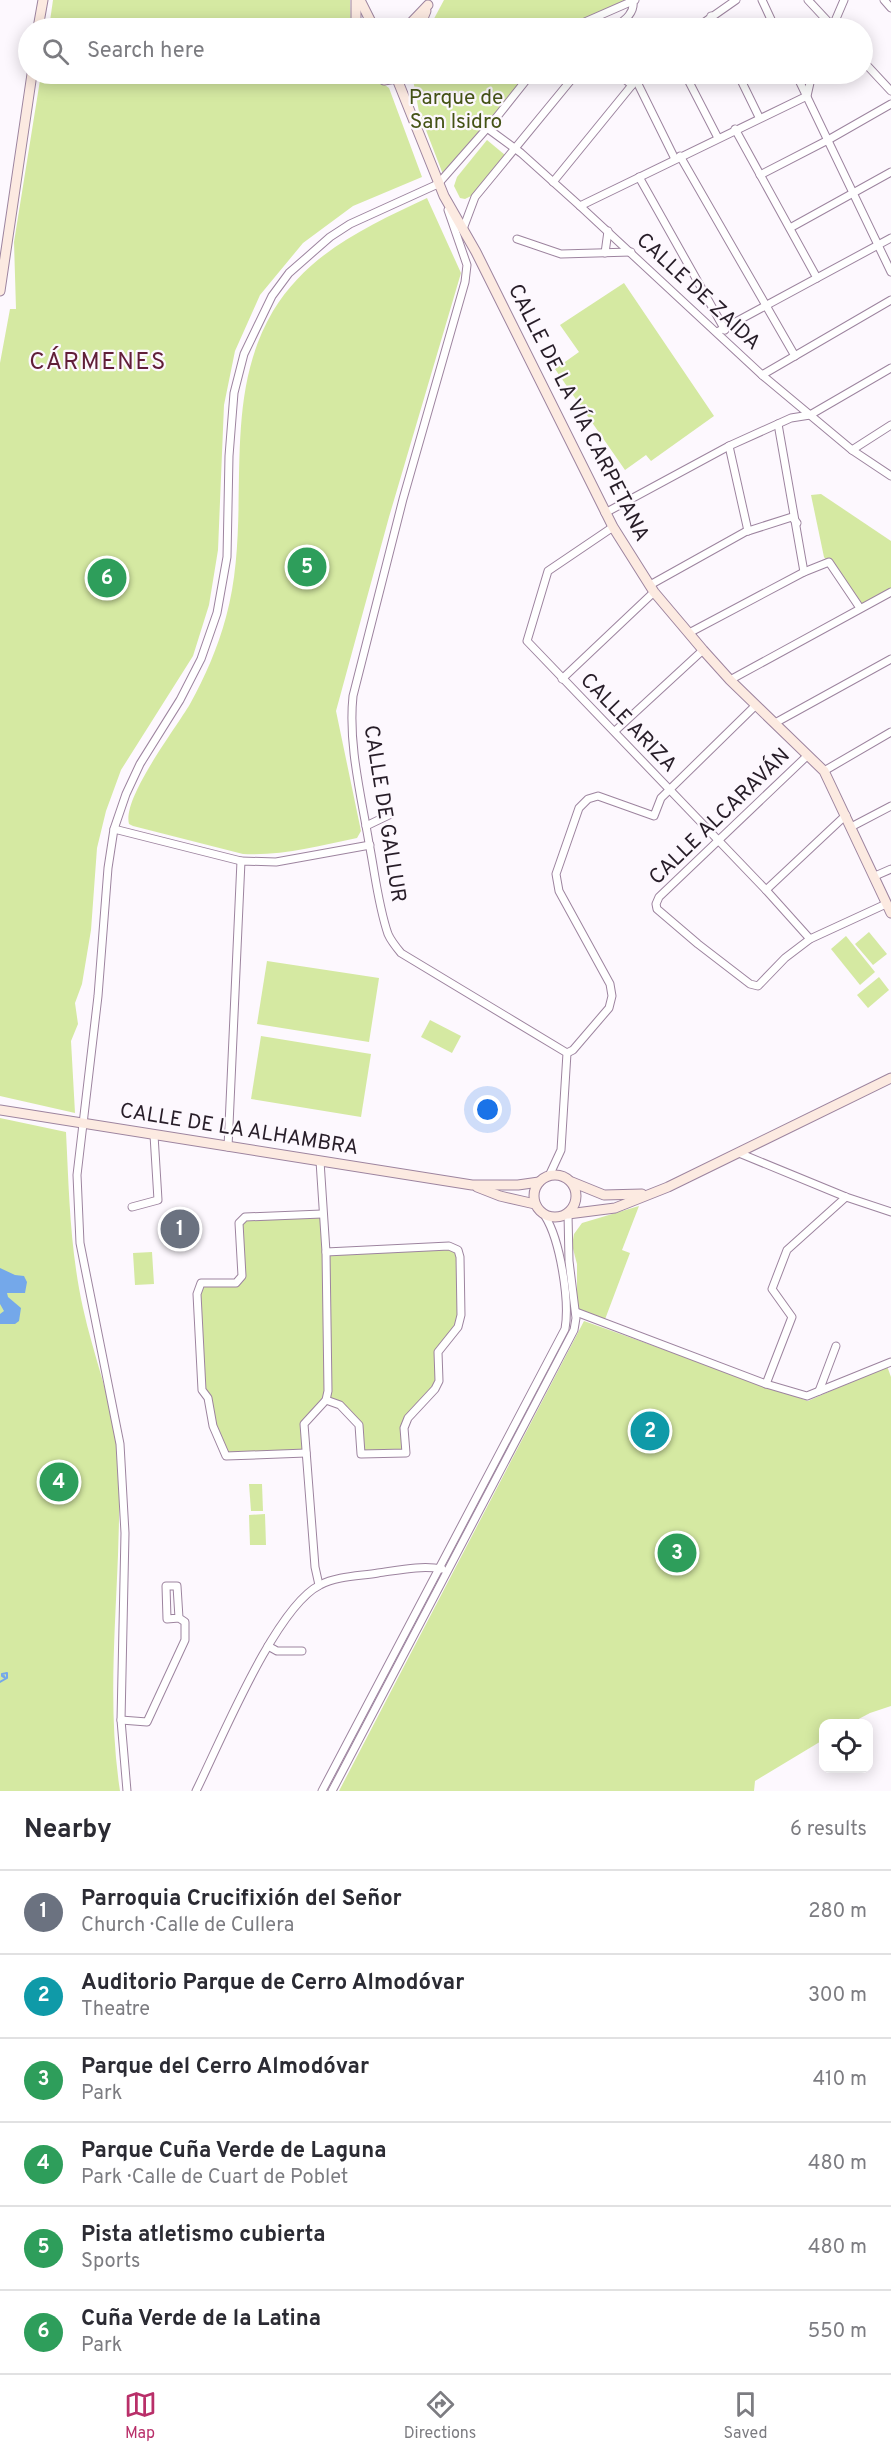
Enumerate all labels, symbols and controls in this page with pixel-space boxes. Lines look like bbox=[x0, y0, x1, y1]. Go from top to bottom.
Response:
search box bbox=[18, 18, 873, 84]
icon: search bbox=[39, 35, 72, 68]
text: Search here bbox=[87, 38, 205, 65]
park label: Parque de San Isidro bbox=[409, 85, 503, 136]
street label: CALLE DE ZAIDA bbox=[630, 227, 766, 357]
street label: CALLE DE LA VÍA CARPETANA bbox=[501, 279, 656, 546]
district label: CÁRMENES bbox=[29, 346, 167, 378]
pin: 5 bbox=[288, 544, 326, 590]
pin: 6 bbox=[88, 556, 126, 600]
street label: CALLE ARIZA bbox=[574, 668, 682, 778]
street label: CALLE DE GALLUR bbox=[357, 723, 411, 905]
street label: CALLE ALCARAVÁN bbox=[643, 742, 796, 891]
your location bbox=[473, 1095, 502, 1124]
street label: CALLE DE LA ALHAMBRA bbox=[118, 1098, 360, 1162]
pin: 1 bbox=[160, 1206, 200, 1252]
pin: 2 bbox=[630, 1408, 670, 1454]
pin: 4 bbox=[40, 1460, 78, 1504]
pin: 3 bbox=[658, 1530, 696, 1576]
map controls bbox=[819, 1719, 873, 1773]
button: locate bbox=[819, 1719, 873, 1773]
text: Nearby bbox=[24, 1814, 112, 1847]
text: 6 results bbox=[790, 1817, 867, 1843]
text: Parroquia Crucifixión del Señor bbox=[81, 1886, 402, 1913]
text: 1 bbox=[40, 1899, 48, 1925]
text: 280 m bbox=[808, 1899, 867, 1925]
text: Church · Calle de Cullera bbox=[81, 1913, 294, 1939]
text: Auditorio Parque de Cerro Almodóvar bbox=[81, 1970, 464, 1997]
text: 2 bbox=[37, 1983, 50, 2009]
text: 300 m bbox=[808, 1983, 867, 2009]
text: Theatre bbox=[81, 1997, 150, 2023]
text: Parque del Cerro Almodóvar bbox=[81, 2054, 369, 2081]
text: 3 bbox=[38, 2067, 50, 2093]
text: 410 m bbox=[813, 2067, 867, 2093]
text: Park bbox=[81, 2081, 122, 2107]
text: Parque Cuña Verde de Laguna bbox=[81, 2138, 386, 2165]
text: 4 bbox=[37, 2151, 50, 2177]
text: 480 m bbox=[808, 2151, 867, 2177]
text: Park · Calle de Cuart de Poblet bbox=[81, 2165, 348, 2191]
text: Pista atletismo cubierta bbox=[81, 2222, 325, 2249]
text: 5 bbox=[37, 2235, 50, 2261]
text: 480 m bbox=[808, 2235, 867, 2261]
text: Sports bbox=[81, 2249, 141, 2275]
text: Cuña Verde de la Latina bbox=[81, 2306, 321, 2333]
text: 6 bbox=[37, 2319, 50, 2345]
text: 550 m bbox=[808, 2319, 867, 2345]
text: Park bbox=[81, 2333, 122, 2359]
tab: Map bbox=[124, 2388, 157, 2444]
tab: Directions bbox=[404, 2388, 476, 2444]
tab: Saved bbox=[723, 2388, 767, 2444]

